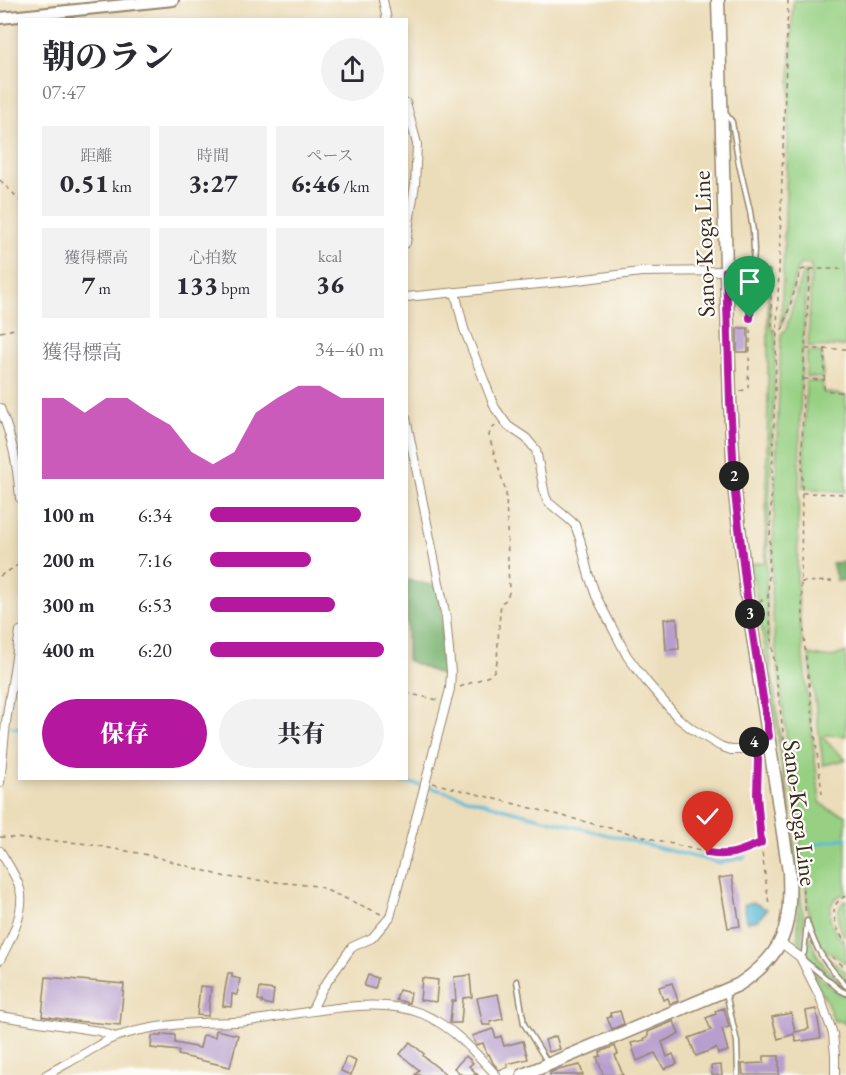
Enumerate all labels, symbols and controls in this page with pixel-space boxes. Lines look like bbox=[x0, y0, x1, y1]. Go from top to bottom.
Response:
text: 朝のラン bbox=[42, 35, 174, 78]
button: share bbox=[321, 38, 384, 101]
text: 07:47 bbox=[42, 79, 85, 105]
text: 距離 bbox=[80, 145, 112, 166]
text: 時間 bbox=[197, 145, 229, 166]
text: ペース bbox=[306, 145, 354, 166]
text: 0.51 bbox=[60, 166, 109, 200]
text: 3:27 bbox=[188, 166, 238, 200]
text: 6:46 bbox=[290, 166, 340, 200]
street label: Sano-Koga Line bbox=[685, 170, 722, 318]
text: km bbox=[109, 176, 132, 197]
text: /km bbox=[340, 176, 370, 197]
text: kcal bbox=[318, 246, 342, 267]
text: 獲得標高 bbox=[64, 247, 128, 268]
text: 心拍数 bbox=[189, 247, 237, 268]
pin bbox=[724, 256, 775, 318]
icon: arrive bbox=[733, 265, 766, 298]
text: 36 bbox=[316, 267, 344, 301]
text: 7 bbox=[81, 268, 95, 302]
text: 133 bbox=[176, 268, 218, 302]
text: m bbox=[95, 278, 111, 299]
text: bpm bbox=[218, 278, 250, 299]
text: 34–40 m bbox=[315, 336, 384, 362]
text: 獲得標高 bbox=[42, 339, 122, 365]
pin: 2 bbox=[719, 461, 749, 491]
text: 2 bbox=[730, 465, 738, 486]
text: 100 m bbox=[42, 502, 95, 528]
text: 6:34 bbox=[138, 502, 172, 528]
text: 200 m bbox=[42, 547, 95, 573]
text: 7:16 bbox=[138, 547, 172, 573]
text: 300 m bbox=[42, 592, 95, 618]
text: 6:53 bbox=[138, 592, 172, 618]
pin: 3 bbox=[735, 599, 765, 629]
text: 3 bbox=[746, 603, 754, 624]
text: 400 m bbox=[42, 637, 95, 663]
text: 6:20 bbox=[138, 637, 172, 663]
button: 保存 bbox=[42, 699, 207, 768]
button: 共有 bbox=[219, 699, 384, 768]
pin: 4 bbox=[739, 727, 769, 757]
text: 4 bbox=[750, 731, 758, 752]
street label: Sano-Koga Line bbox=[776, 738, 825, 888]
pin bbox=[682, 791, 733, 853]
icon: check bbox=[691, 800, 724, 833]

